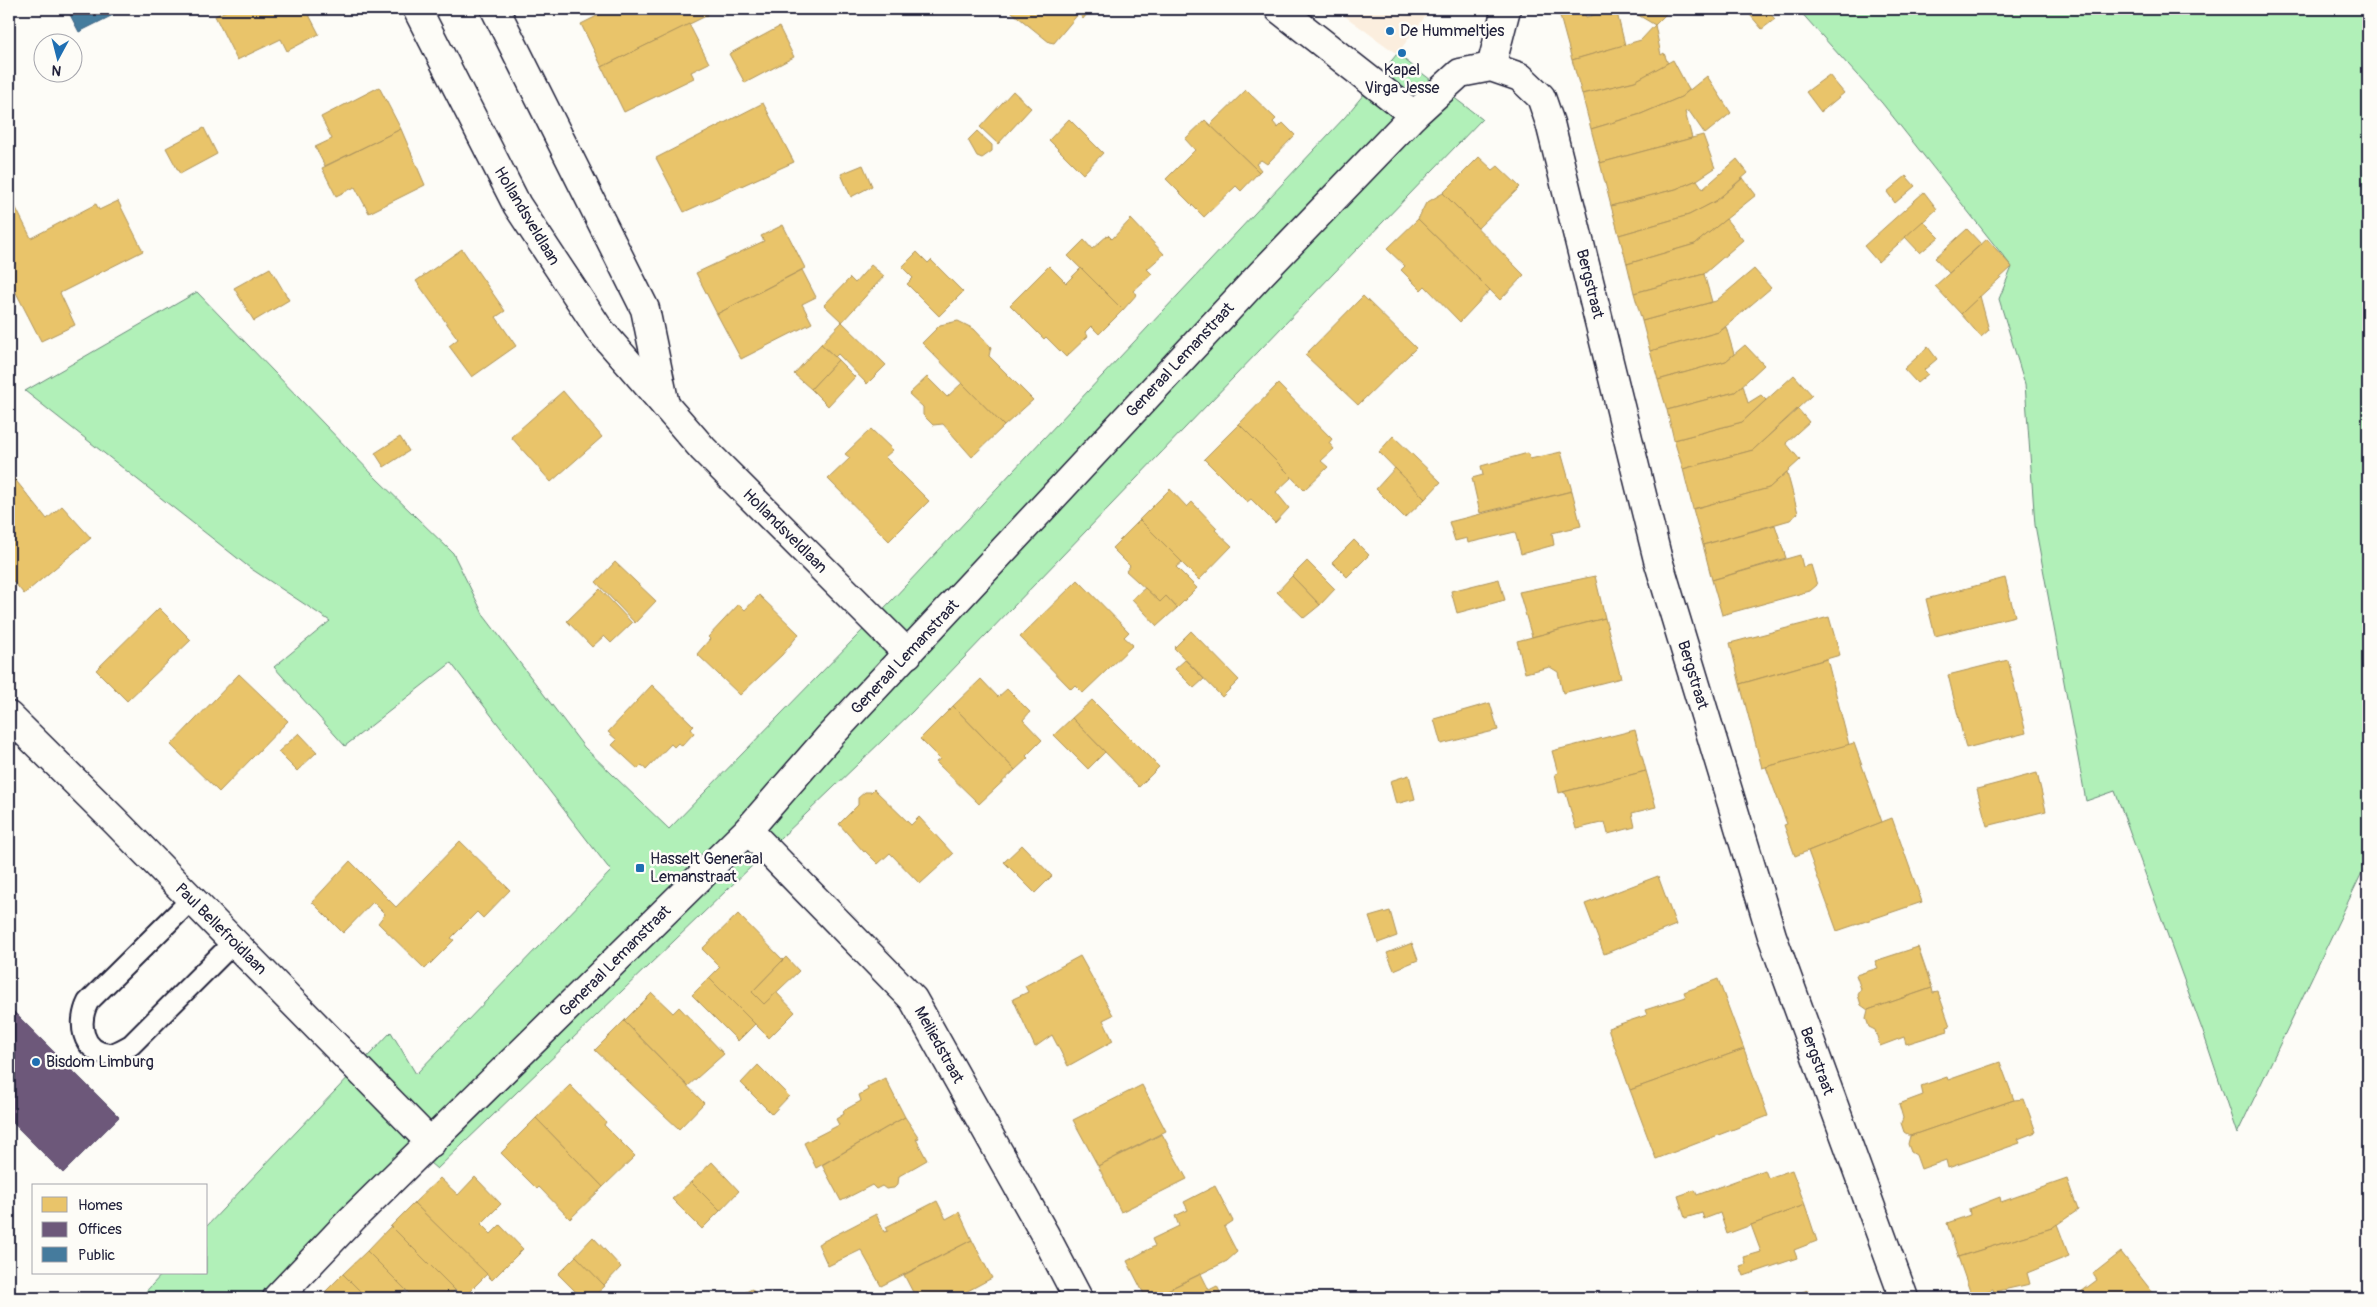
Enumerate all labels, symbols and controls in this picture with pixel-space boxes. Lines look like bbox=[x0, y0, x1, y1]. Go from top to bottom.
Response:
place label: De Hummeltjes bbox=[1400, 21, 1504, 41]
marker: De Hummeltjes bbox=[1384, 25, 1396, 37]
north arrow bbox=[32, 32, 82, 82]
marker: Kapel Virga Jesse bbox=[1396, 47, 1408, 59]
place label: Kapel Virga Jesse bbox=[1365, 60, 1440, 98]
text: N bbox=[51, 61, 62, 79]
street label: Hollandsveldlaan bbox=[490, 163, 564, 269]
street label: Bergstraat bbox=[1572, 247, 1608, 321]
street label: Generaal Lemanstraat bbox=[1122, 298, 1239, 422]
street label: Hollandsveldlaan bbox=[739, 485, 831, 577]
street label: Generaal Lemanstraat bbox=[847, 595, 964, 719]
street label: Bergstraat bbox=[1673, 638, 1713, 712]
place label: Hasselt Generaal Lemanstraat bbox=[650, 849, 763, 887]
marker: Hasselt Generaal Lemanstraat bbox=[634, 862, 646, 874]
street label: Paul Bellefroidlaan bbox=[171, 879, 271, 979]
street label: Generaal Lemanstraat bbox=[555, 901, 675, 1021]
street label: Meiliedstraat bbox=[910, 1003, 969, 1087]
street label: Bergstraat bbox=[1795, 1024, 1839, 1098]
place label: Bisdom Limburg bbox=[46, 1052, 154, 1072]
marker: Bisdom Limburg bbox=[30, 1056, 42, 1068]
legend bbox=[32, 1184, 208, 1274]
text: Homes bbox=[78, 1196, 123, 1215]
text: Offices bbox=[78, 1220, 122, 1239]
text: Public bbox=[78, 1246, 115, 1265]

